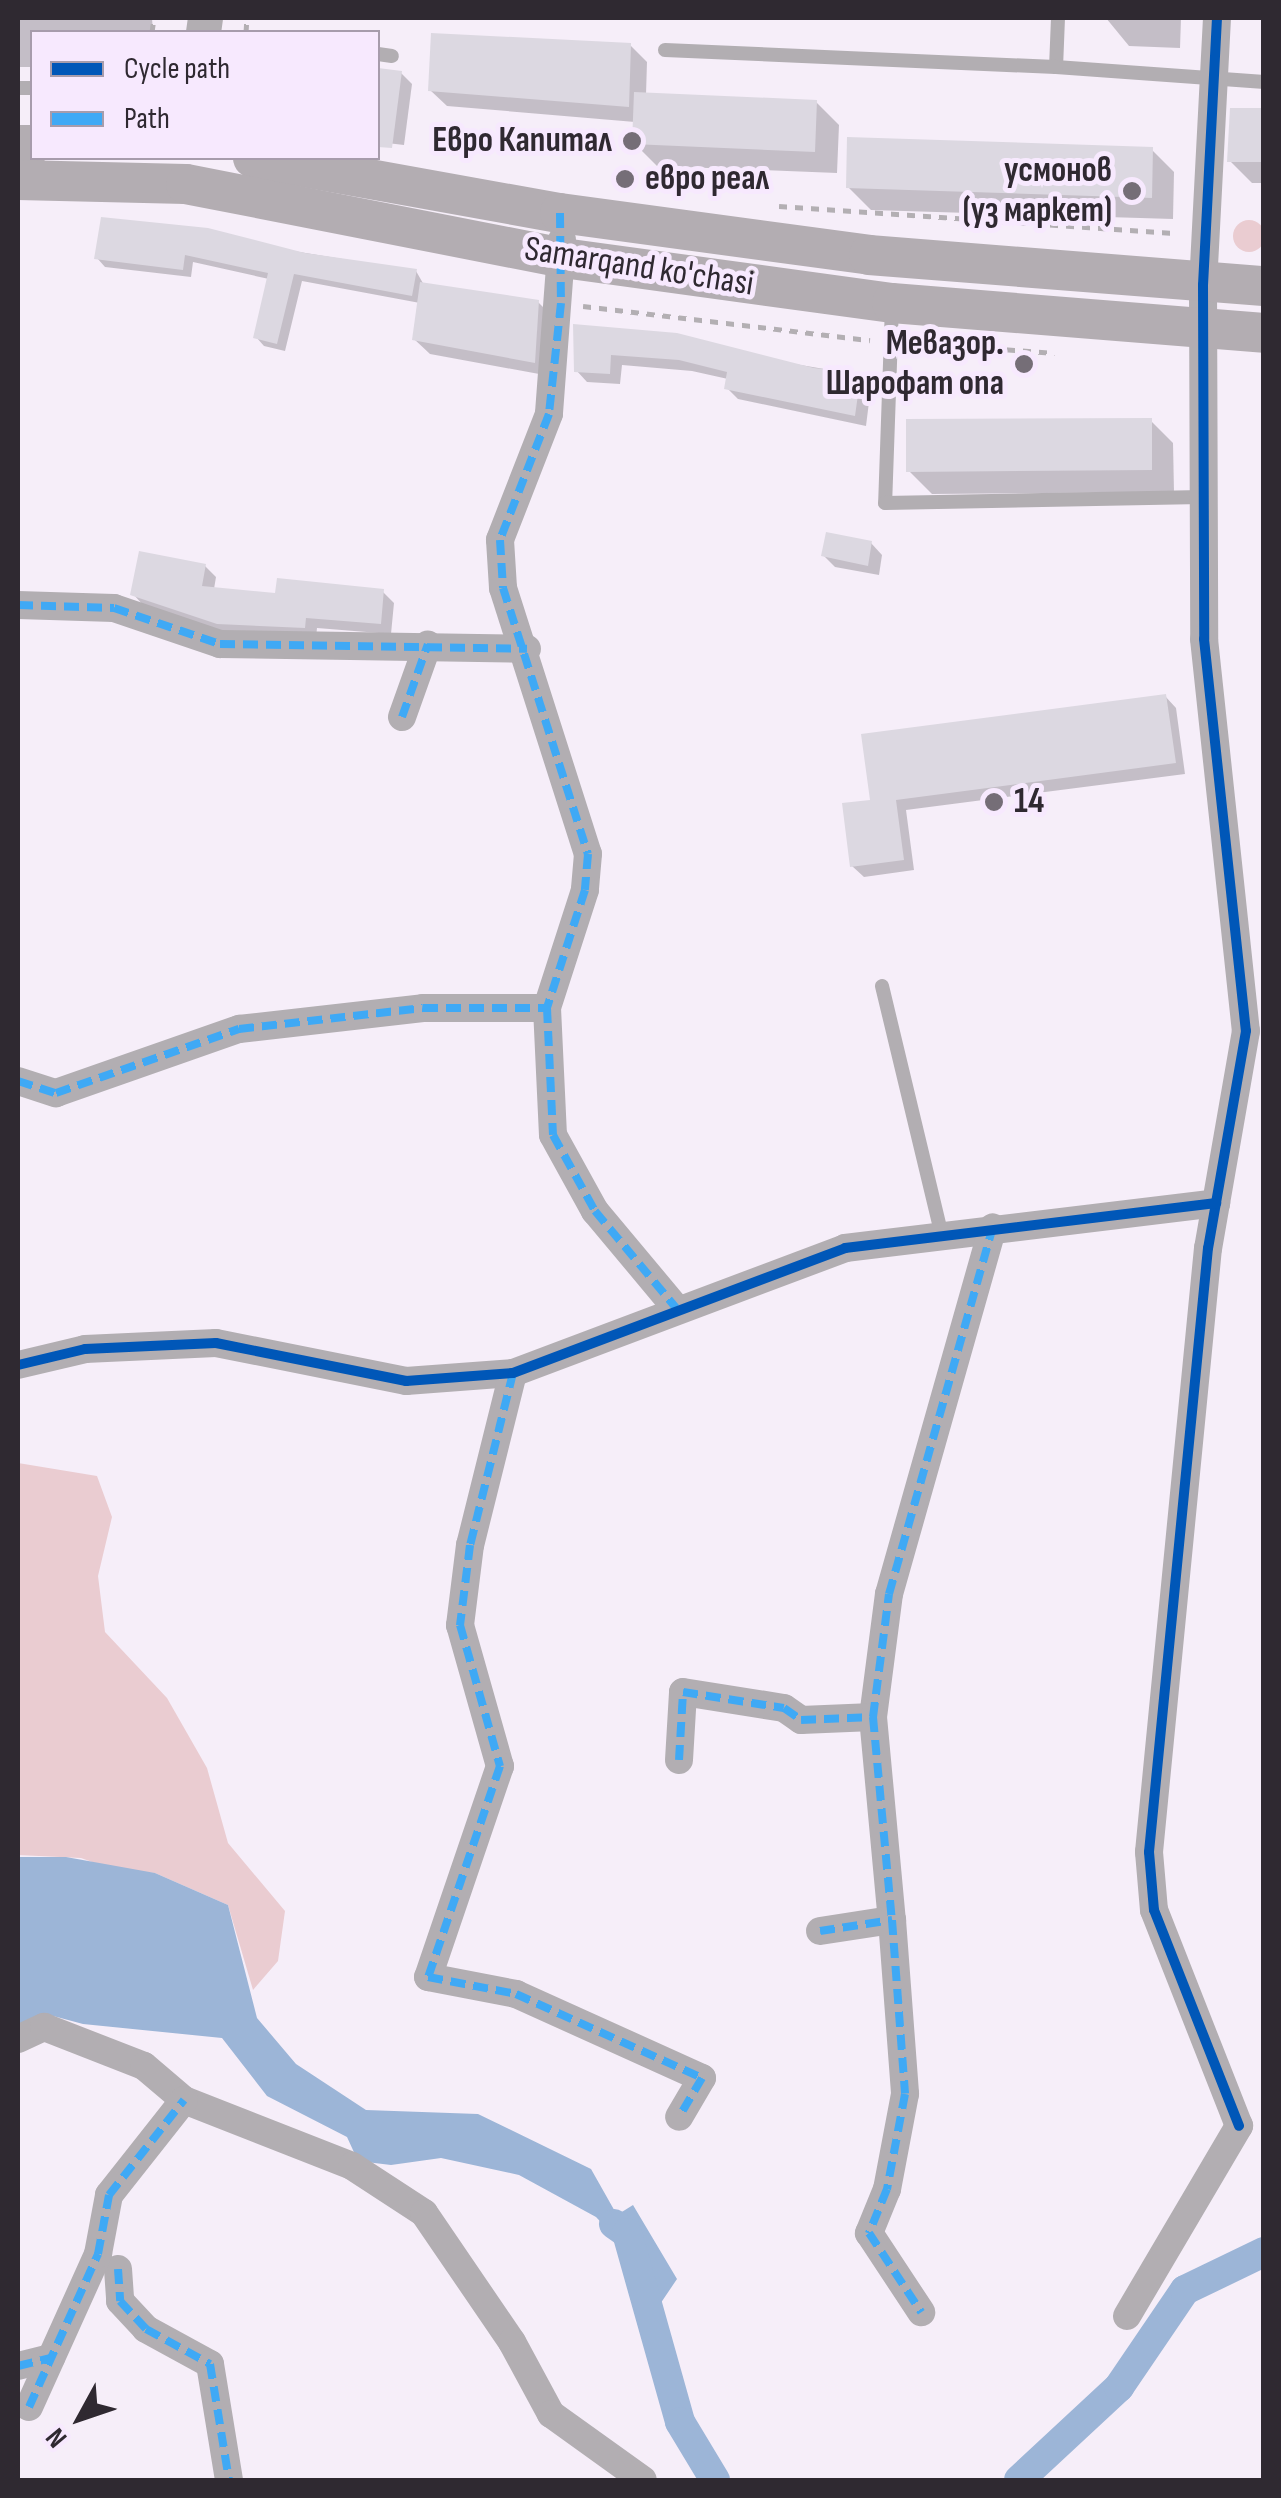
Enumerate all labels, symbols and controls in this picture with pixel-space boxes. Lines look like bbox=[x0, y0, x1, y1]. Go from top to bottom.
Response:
legend bbox=[30, 30, 380, 160]
text: Cycle path bbox=[124, 51, 230, 87]
text: Path bbox=[124, 101, 170, 137]
place label: Евро Капитал bbox=[432, 120, 612, 162]
marker: Евро Капитал bbox=[621, 130, 643, 152]
place label: усмонов (уз маркет) bbox=[963, 150, 1112, 232]
place label: евро реал bbox=[645, 158, 769, 200]
marker: евро реал bbox=[614, 168, 636, 190]
marker: усмонов (уз маркет) bbox=[1121, 180, 1143, 202]
street label: Samarqand ko'chasi bbox=[521, 228, 757, 306]
place label: Мевазор. Шарофат опа bbox=[826, 323, 1004, 405]
marker: Мевазор. Шарофат опа bbox=[1013, 353, 1035, 375]
place label: 14 bbox=[1014, 781, 1044, 823]
marker: 14 bbox=[983, 791, 1005, 813]
north arrow bbox=[30, 2368, 130, 2468]
text: N bbox=[39, 2421, 74, 2454]

